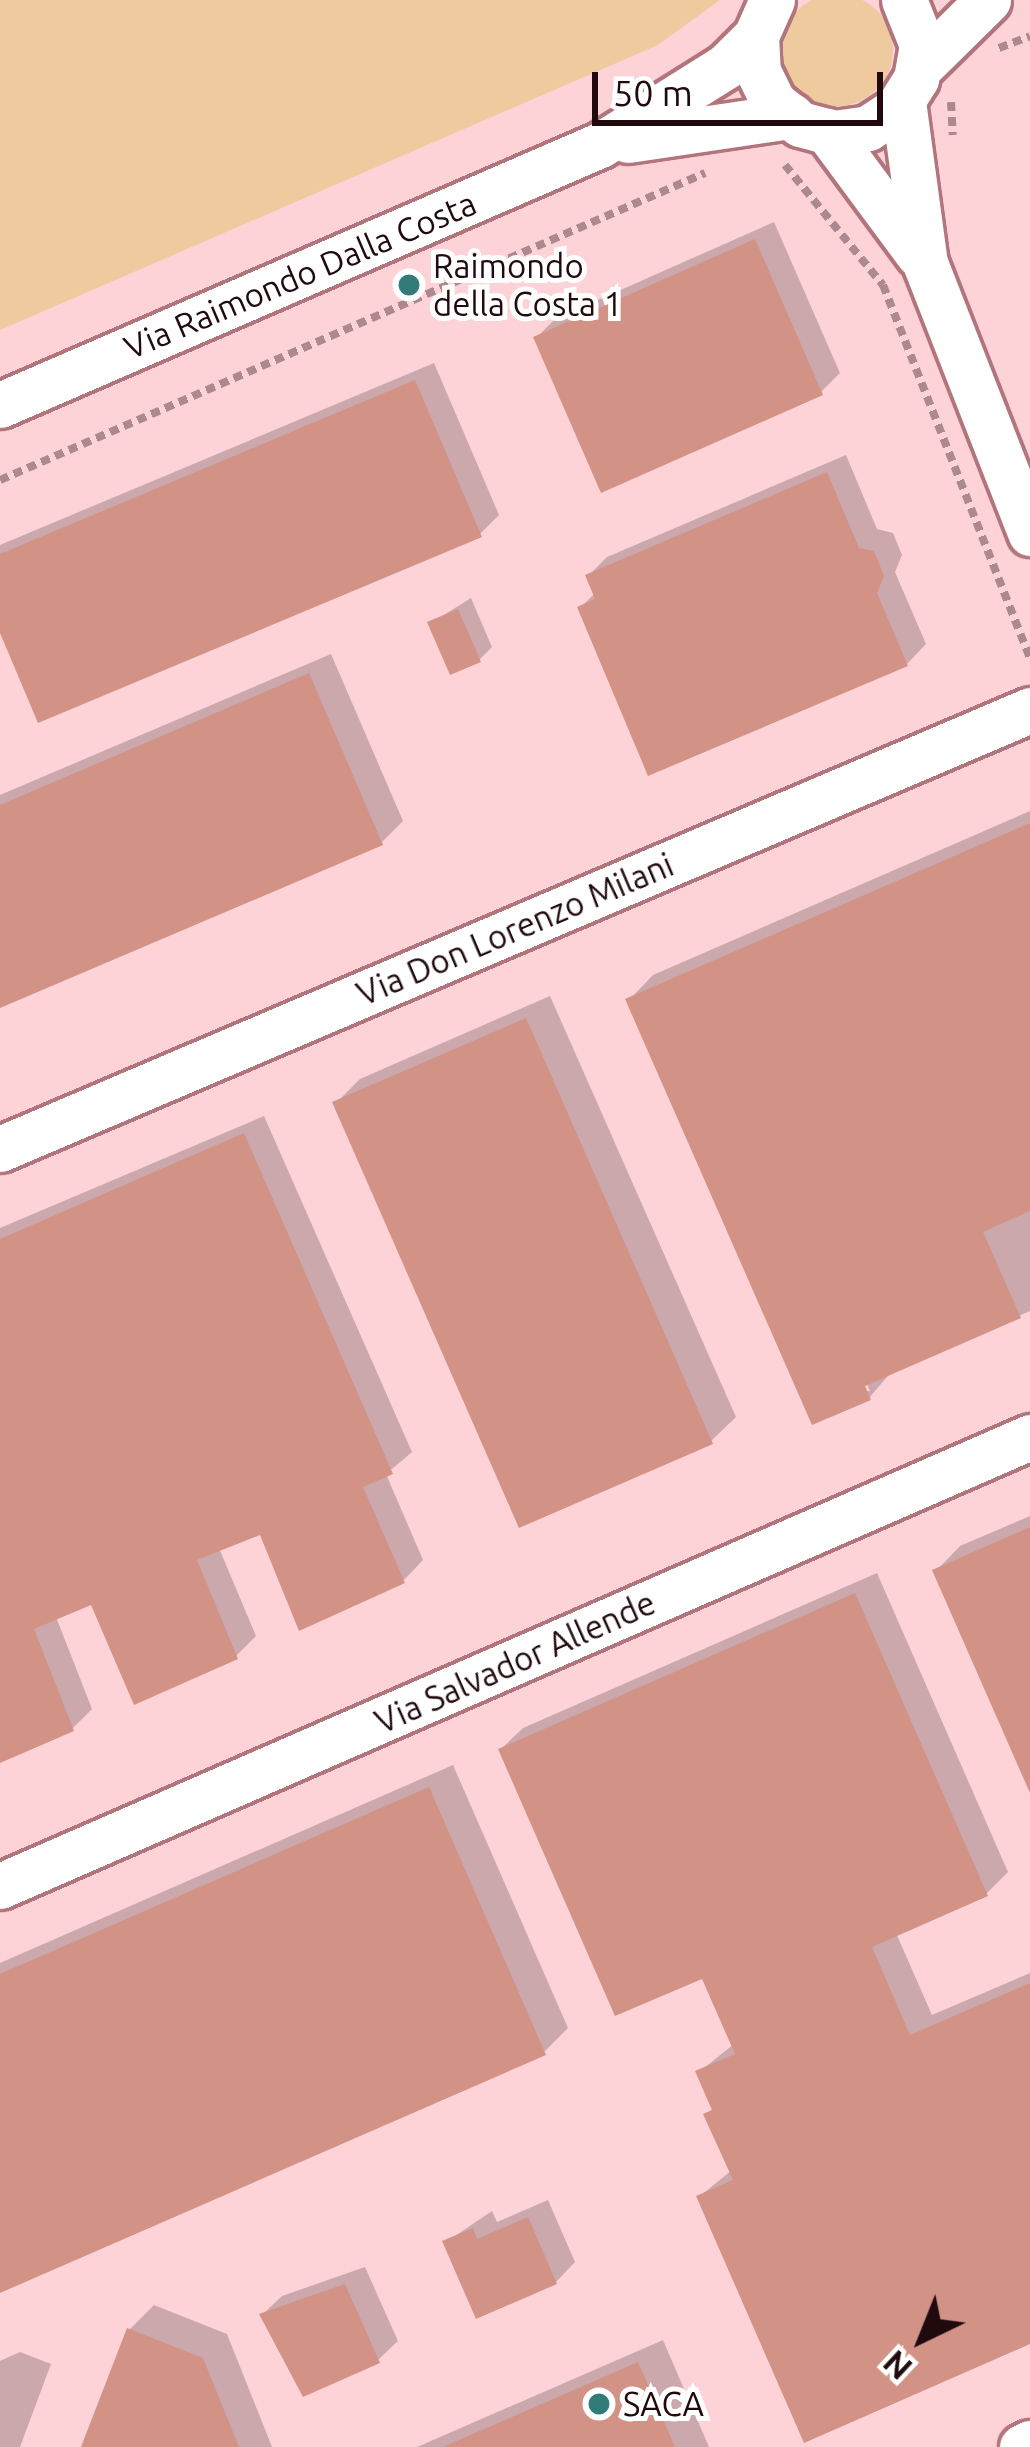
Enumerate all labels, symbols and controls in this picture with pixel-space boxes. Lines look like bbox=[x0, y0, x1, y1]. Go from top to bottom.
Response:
scale bar bbox=[598, 48, 889, 122]
text: 50 m bbox=[613, 72, 693, 113]
street label: Via Raimondo Dalla Costa bbox=[118, 183, 482, 367]
place label: Raimondo della Costa 1 bbox=[433, 246, 622, 324]
marker: Raimondo della Costa 1 bbox=[396, 272, 422, 298]
street label: Via Don Lorenzo Milani bbox=[351, 844, 679, 1014]
street label: Via Salvador Allende bbox=[369, 1582, 661, 1742]
north arrow bbox=[862, 2279, 982, 2399]
text: N bbox=[875, 2344, 919, 2388]
place label: SACA bbox=[623, 2384, 704, 2424]
marker: SACA bbox=[586, 2391, 612, 2417]

